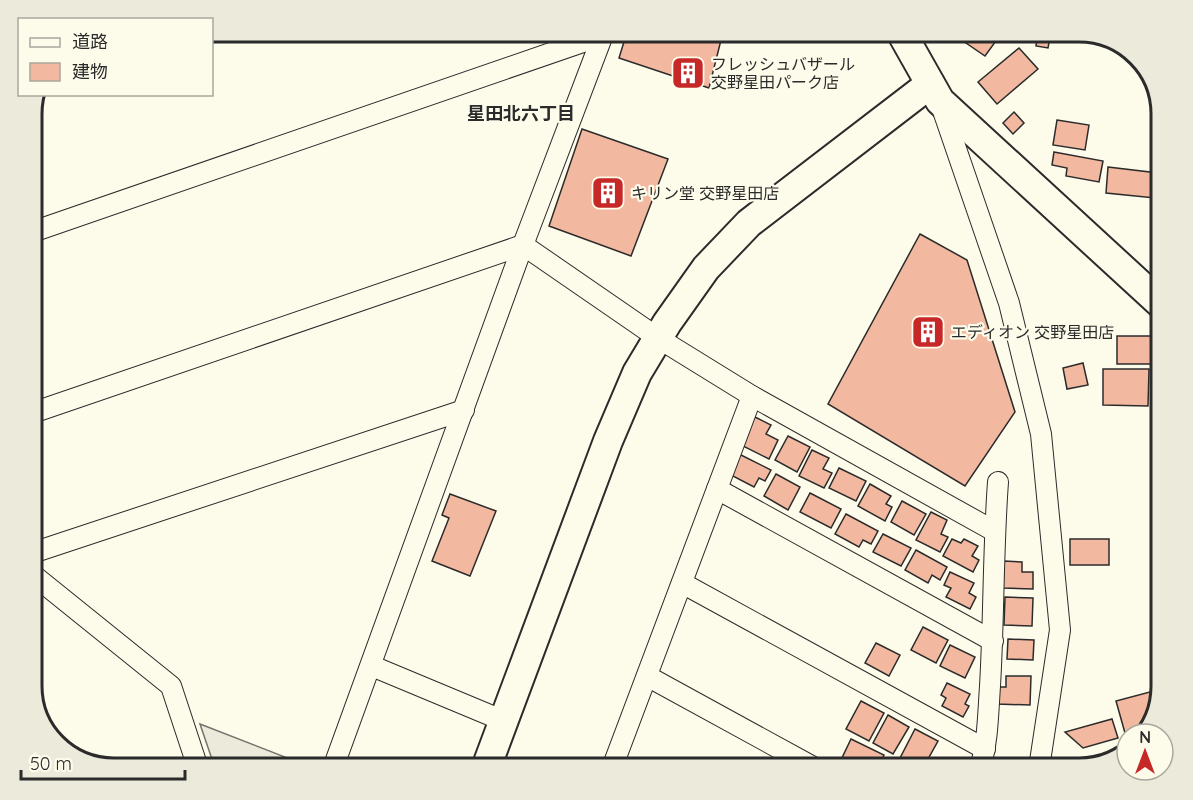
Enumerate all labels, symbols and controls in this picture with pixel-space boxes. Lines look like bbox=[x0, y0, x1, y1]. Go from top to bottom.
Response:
legend bbox=[18, 18, 213, 96]
text: 道路 bbox=[72, 30, 108, 53]
place label: フレッシュバザール 交野星田パーク店 bbox=[711, 54, 855, 92]
building icon: フレッシュバザール 交野星田パーク店 bbox=[670, 55, 706, 91]
text: 建物 bbox=[72, 60, 108, 83]
district label: 星田北六丁目 bbox=[467, 102, 575, 125]
building icon: キリン堂 交野星田店 bbox=[590, 175, 626, 211]
place label: キリン堂 交野星田店 bbox=[631, 183, 779, 203]
building icon: エディオン 交野星田店 bbox=[910, 314, 946, 350]
place label: エディオン 交野星田店 bbox=[951, 322, 1114, 342]
north arrow bbox=[1115, 722, 1175, 782]
text: N bbox=[1139, 727, 1151, 747]
scale bar bbox=[21, 743, 184, 781]
text: 50 m bbox=[30, 752, 72, 775]

